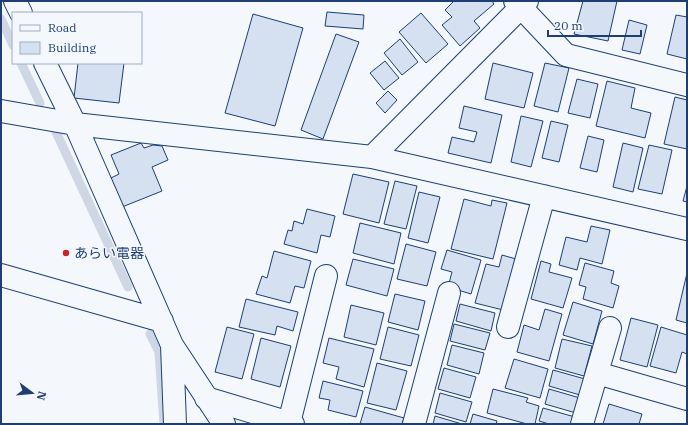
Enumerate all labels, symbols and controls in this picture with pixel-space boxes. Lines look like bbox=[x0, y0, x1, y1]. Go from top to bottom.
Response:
legend bbox=[12, 12, 142, 64]
scale bar bbox=[548, 12, 641, 38]
text: 20 m bbox=[554, 18, 583, 33]
text: Road bbox=[48, 20, 77, 35]
text: Building bbox=[48, 40, 96, 55]
place label: あらい電器 bbox=[74, 244, 144, 262]
marker: あらい電器 bbox=[61, 248, 71, 258]
north arrow bbox=[12, 373, 52, 413]
text: N bbox=[34, 390, 50, 402]

